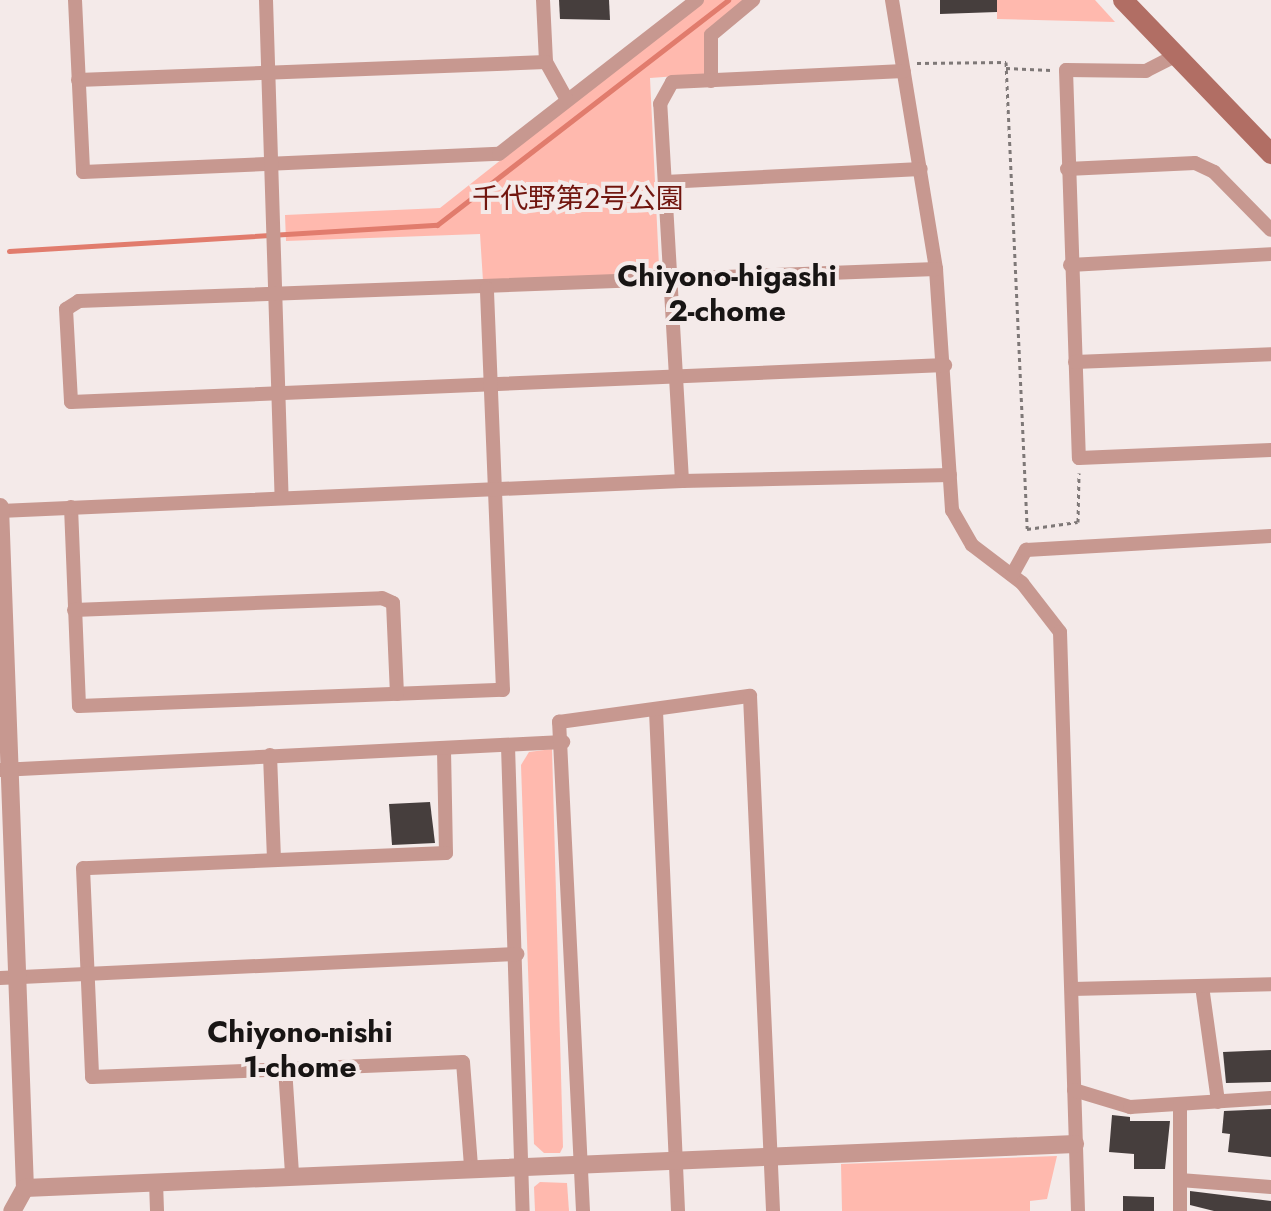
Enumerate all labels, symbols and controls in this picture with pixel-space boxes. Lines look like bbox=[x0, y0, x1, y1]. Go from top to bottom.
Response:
park label: 千代野第２号公園 bbox=[472, 182, 684, 216]
district label: Chiyono-higashi 2-chome bbox=[617, 258, 837, 328]
district label: Chiyono-nishi 1-chome bbox=[207, 1014, 393, 1084]

